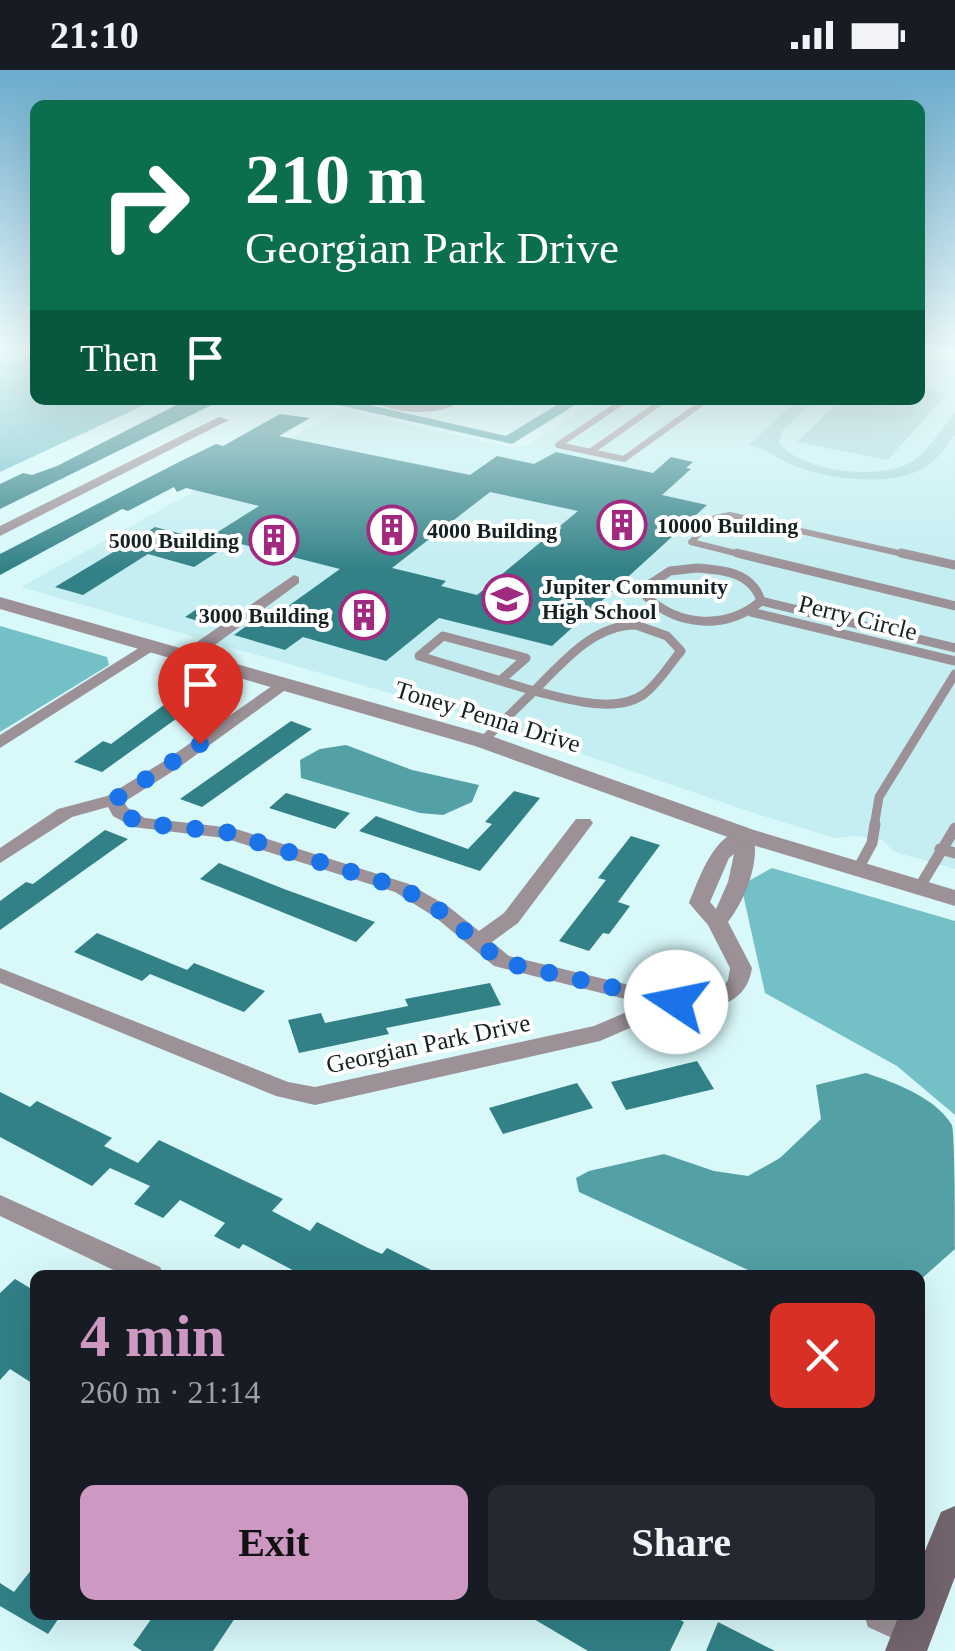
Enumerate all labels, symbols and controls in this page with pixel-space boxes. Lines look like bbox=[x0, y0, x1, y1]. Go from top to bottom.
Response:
text: 21:10 bbox=[50, 14, 139, 56]
icon: right bbox=[80, 140, 210, 270]
text: 210 m bbox=[245, 141, 426, 218]
text: Georgian Park Drive bbox=[245, 223, 619, 273]
icon: arrive bbox=[178, 330, 233, 385]
text: Then bbox=[80, 337, 158, 379]
building icon: 10000 Building bbox=[596, 499, 648, 551]
building icon: 4000 Building bbox=[366, 504, 418, 556]
place label: 10000 Building bbox=[657, 513, 798, 538]
building icon: 5000 Building bbox=[248, 514, 300, 566]
place label: 4000 Building bbox=[427, 518, 557, 543]
place label: 5000 Building bbox=[109, 528, 239, 553]
school or university icon: Jupiter Community High School bbox=[481, 573, 533, 625]
place label: Jupiter Community High School bbox=[542, 574, 728, 624]
building icon: 3000 Building bbox=[338, 589, 390, 641]
street label: Perry Circle bbox=[796, 590, 920, 645]
place label: 3000 Building bbox=[199, 603, 329, 628]
pin bbox=[158, 642, 243, 745]
icon: arrive bbox=[173, 657, 228, 712]
street label: Toney Penna Drive bbox=[392, 675, 584, 758]
position arrow bbox=[624, 950, 728, 1054]
street label: Georgian Park Drive bbox=[324, 1009, 533, 1078]
text: 4 min bbox=[80, 1303, 225, 1369]
button: close bbox=[770, 1303, 875, 1408]
text: 260 m · 21:14 bbox=[80, 1374, 260, 1410]
button: Exit bbox=[80, 1485, 468, 1600]
button: Share bbox=[488, 1485, 875, 1600]

